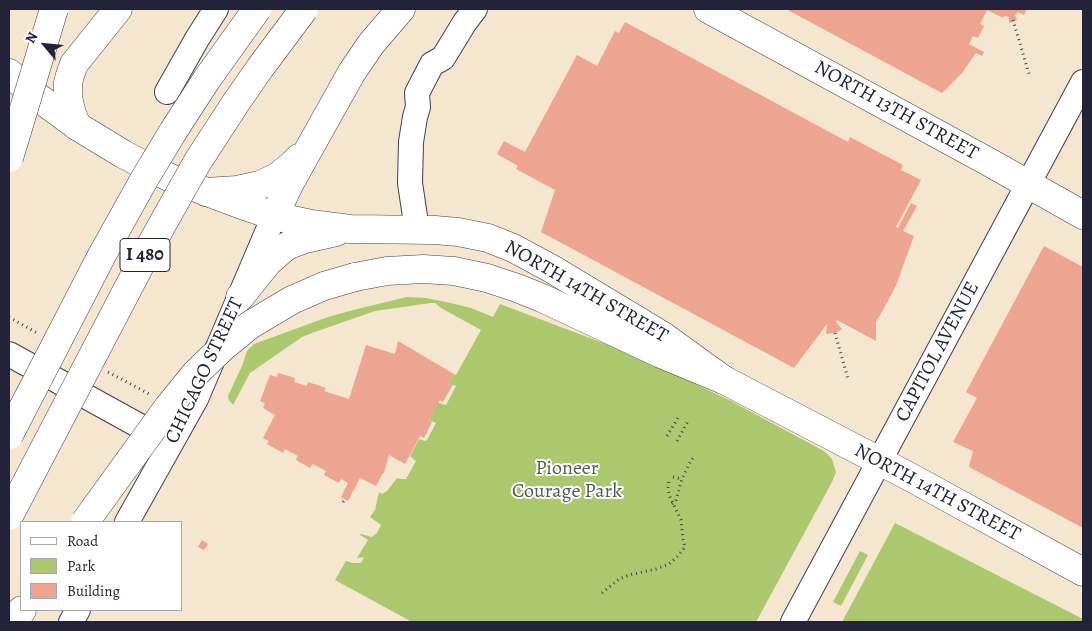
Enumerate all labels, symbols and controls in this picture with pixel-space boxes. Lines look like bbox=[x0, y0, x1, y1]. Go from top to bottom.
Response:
north arrow bbox=[20, 20, 70, 70]
text: N bbox=[21, 29, 42, 47]
street label: NORTH 13TH STREET bbox=[810, 56, 982, 166]
street label: NORTH 14TH STREET bbox=[500, 235, 672, 349]
road number: I 480 bbox=[120, 238, 170, 272]
street label: CAPITOL AVENUE bbox=[891, 278, 985, 426]
street label: CHICAGO STREET bbox=[161, 294, 249, 448]
street label: NORTH 14TH STREET bbox=[850, 439, 1024, 547]
park label: Pioneer Courage Park bbox=[512, 457, 622, 504]
legend bbox=[20, 521, 182, 611]
text: Road bbox=[67, 531, 98, 551]
text: Park bbox=[67, 556, 95, 576]
text: Building bbox=[67, 581, 120, 601]

